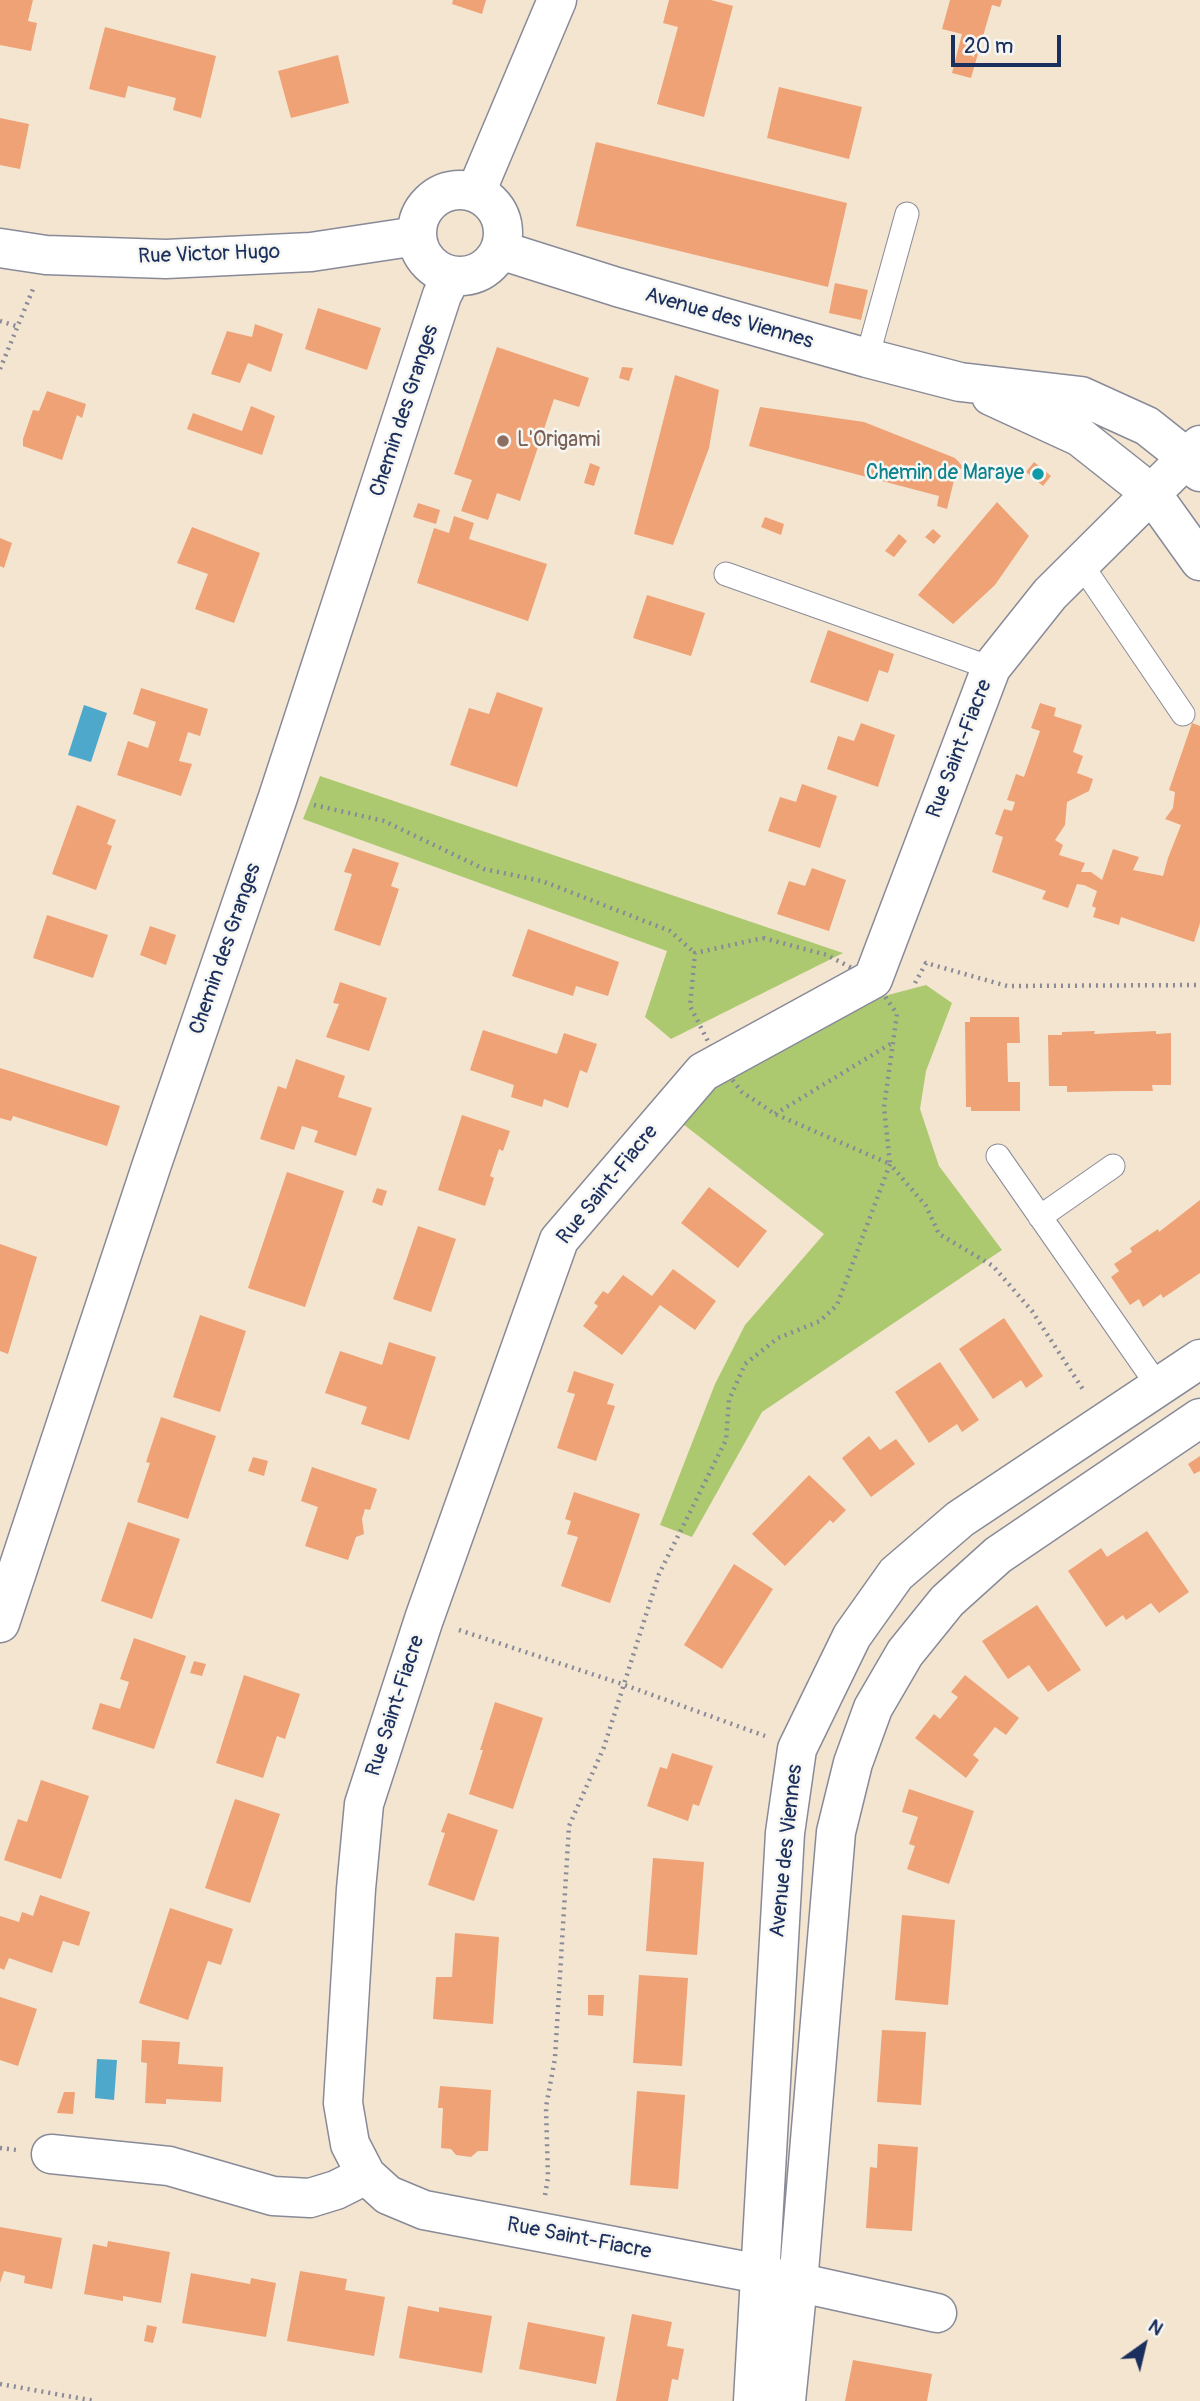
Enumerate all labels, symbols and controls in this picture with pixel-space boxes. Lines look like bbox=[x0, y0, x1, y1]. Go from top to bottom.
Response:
scale bar bbox=[955, 21, 1065, 65]
text: 20 m bbox=[964, 33, 1013, 60]
street label: Rue Victor Hugo bbox=[138, 240, 280, 270]
street label: Avenue des Viennes bbox=[642, 283, 816, 355]
street label: Chemin des Granges bbox=[365, 322, 445, 500]
place label: L'Origami bbox=[517, 428, 600, 454]
marker: L'Origami bbox=[495, 433, 511, 449]
place label: Chemin de Maraye bbox=[866, 461, 1024, 487]
marker: Chemin de Maraye bbox=[1030, 466, 1046, 482]
street label: Rue Saint-Fiacre bbox=[922, 676, 998, 822]
street label: Chemin des Granges bbox=[185, 860, 267, 1038]
street label: Rue Saint-Fiacre bbox=[552, 1120, 664, 1250]
street label: Rue Saint-Fiacre bbox=[361, 1632, 431, 1780]
street label: Avenue des Viennes bbox=[765, 1763, 809, 1939]
street label: Rue Saint-Fiacre bbox=[505, 2213, 653, 2265]
north arrow bbox=[1109, 2310, 1179, 2380]
text: N bbox=[1144, 2314, 1168, 2341]

